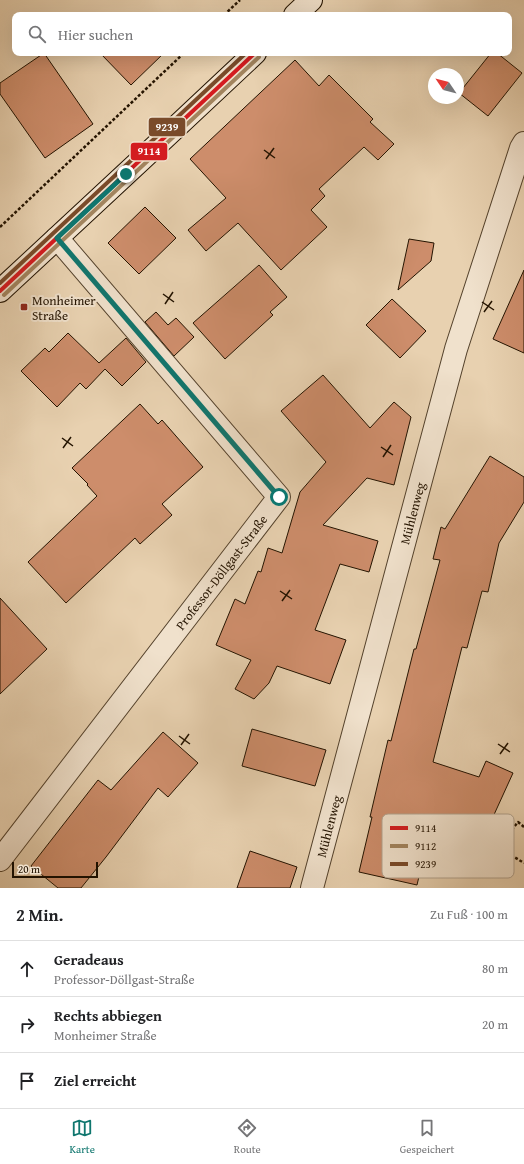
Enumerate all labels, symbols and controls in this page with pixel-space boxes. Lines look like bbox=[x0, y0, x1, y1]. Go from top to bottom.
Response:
search box bbox=[12, 12, 512, 56]
icon: search bbox=[26, 23, 48, 45]
text: Hier suchen bbox=[58, 24, 133, 45]
north arrow bbox=[428, 68, 464, 104]
line badge: 9239 bbox=[148, 117, 186, 137]
text: 9239 bbox=[156, 119, 179, 135]
line badge: 9114 bbox=[130, 142, 168, 161]
text: 9114 bbox=[138, 143, 161, 159]
route end bbox=[117, 165, 135, 183]
place label: Monheimer Straße bbox=[32, 291, 96, 325]
marker: Monheimer Straße bbox=[19, 302, 29, 312]
street label: Mühlenweg bbox=[395, 479, 430, 546]
route start bbox=[270, 488, 288, 506]
street label: Professor-Döllgast-Straße bbox=[171, 511, 272, 634]
street label: Mühlenweg bbox=[311, 792, 346, 859]
legend bbox=[382, 814, 514, 878]
text: 9114 bbox=[415, 820, 436, 836]
text: 9112 bbox=[415, 838, 436, 854]
text: 9239 bbox=[415, 856, 436, 872]
scale bar bbox=[12, 860, 98, 879]
text: 20 m bbox=[18, 861, 40, 877]
text: 2 Min. bbox=[16, 902, 63, 927]
text: Zu Fuß · 100 m bbox=[430, 905, 508, 924]
text: Geradeaus bbox=[54, 949, 124, 970]
icon: ahead bbox=[16, 958, 38, 980]
text: 80 m bbox=[482, 959, 508, 978]
text: Professor-Döllgast-Straße bbox=[54, 970, 195, 989]
text: Rechts abbiegen bbox=[54, 1005, 162, 1026]
icon: right bbox=[16, 1014, 38, 1036]
text: 20 m bbox=[482, 1015, 508, 1034]
text: Monheimer Straße bbox=[54, 1026, 157, 1045]
icon: arrive bbox=[16, 1070, 38, 1092]
text: Ziel erreicht bbox=[54, 1070, 136, 1091]
tab: Karte bbox=[70, 1117, 95, 1157]
tab: Route bbox=[234, 1117, 261, 1157]
tab: Gespeichert bbox=[400, 1117, 454, 1157]

